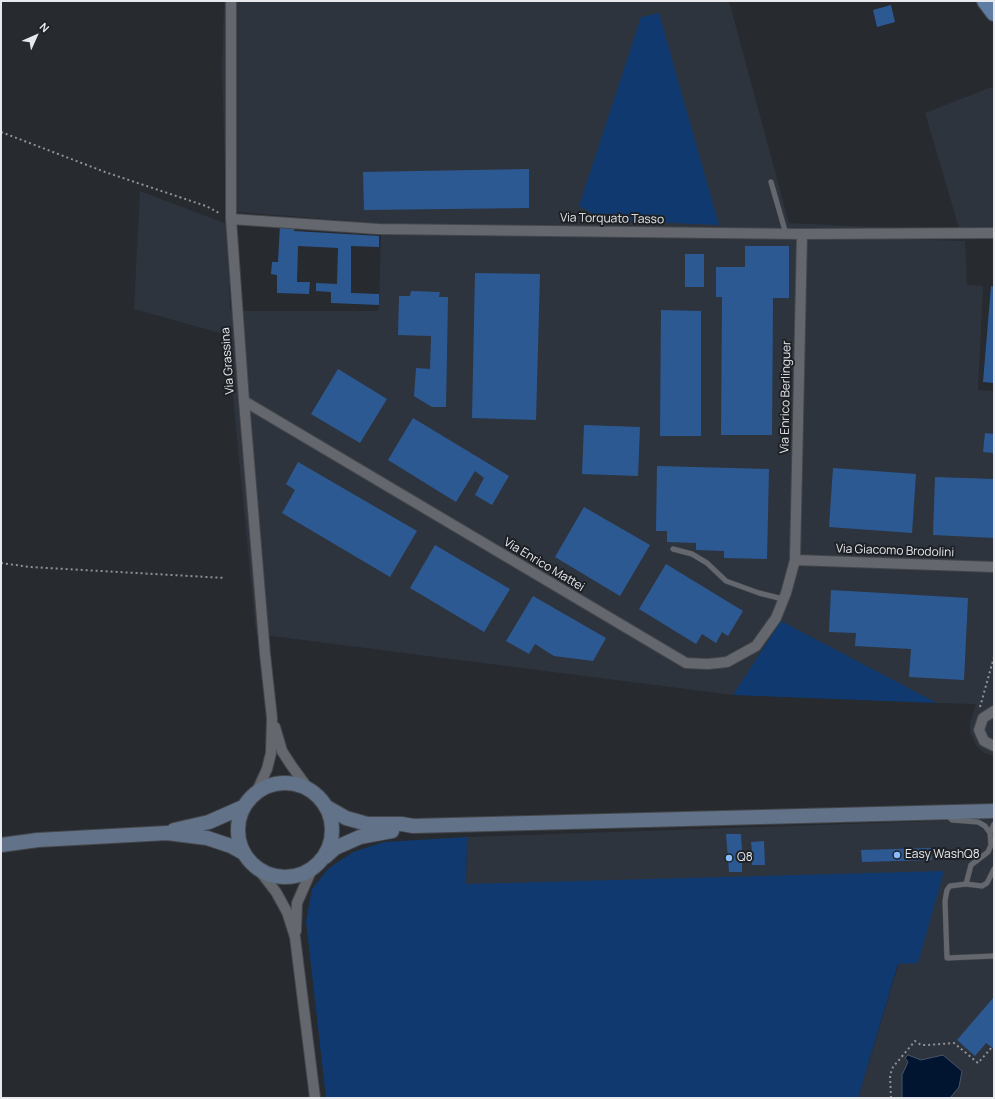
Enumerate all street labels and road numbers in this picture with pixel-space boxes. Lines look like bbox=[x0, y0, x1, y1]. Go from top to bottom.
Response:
street label: Via Torquato Tasso bbox=[560, 211, 664, 227]
street label: Via Grassina bbox=[218, 327, 238, 395]
street label: Via Enrico Berlinguer bbox=[778, 340, 794, 454]
street label: Via Enrico Mattei bbox=[501, 535, 587, 595]
street label: Via Giacomo Brodolini bbox=[836, 542, 954, 560]

